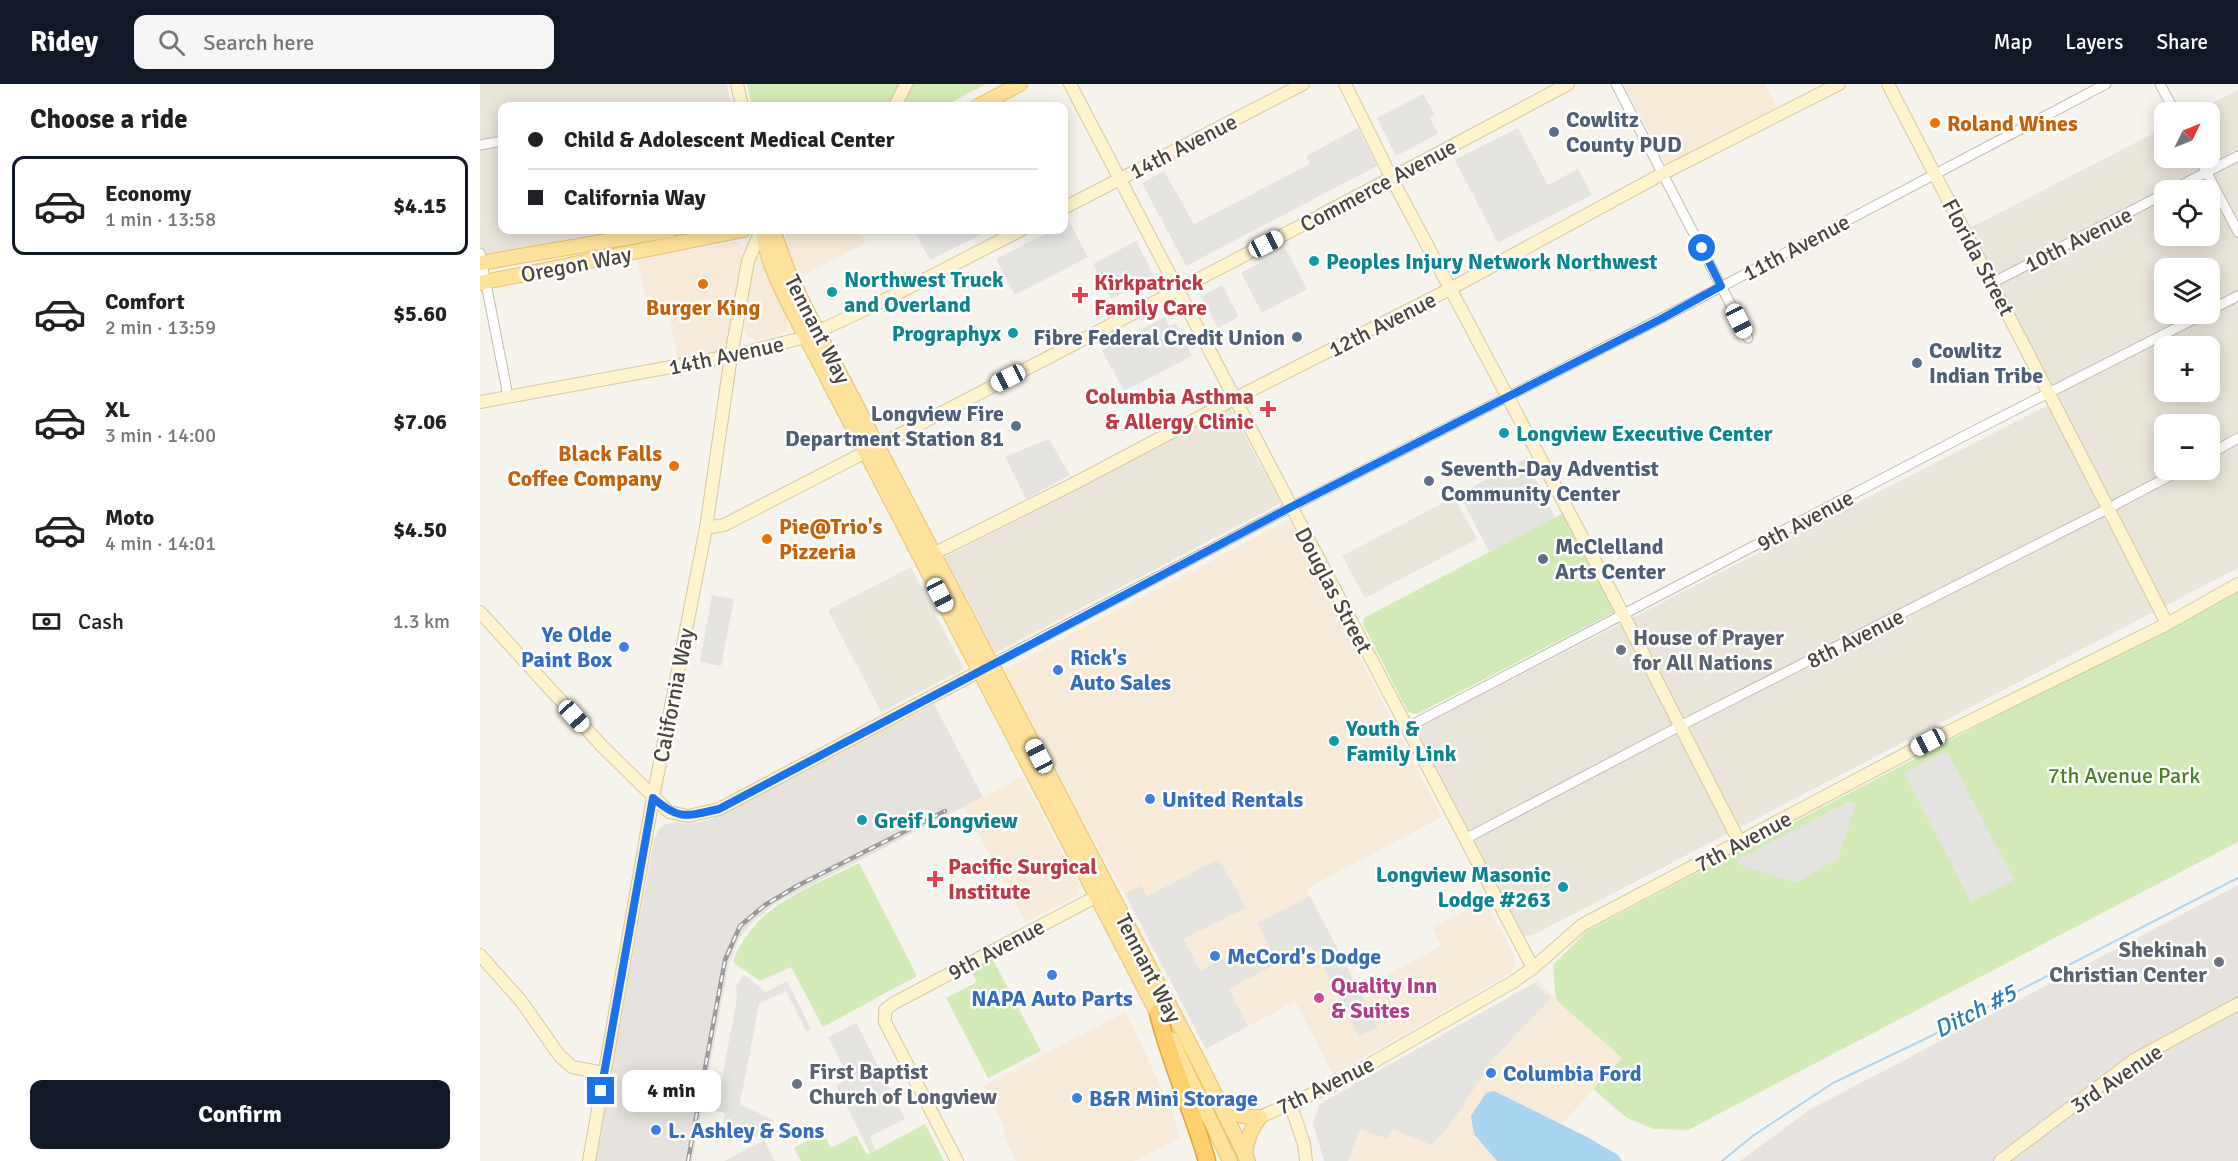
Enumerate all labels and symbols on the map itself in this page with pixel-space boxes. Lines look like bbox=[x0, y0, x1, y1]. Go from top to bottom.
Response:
north arrow bbox=[2154, 102, 2220, 168]
place label: Cowlitz County PUD bbox=[1566, 106, 1682, 158]
street label: 14th Avenue bbox=[1125, 108, 1242, 185]
place label: Roland Wines bbox=[1947, 110, 2078, 137]
marker: Roland Wines bbox=[1928, 116, 1942, 130]
marker: Cowlitz County PUD bbox=[1547, 125, 1561, 139]
street label: Commerce Avenue bbox=[1295, 133, 1461, 238]
street label: Florida Street bbox=[1936, 194, 2021, 321]
street label: 10th Avenue bbox=[2020, 201, 2137, 278]
street label: 11th Avenue bbox=[1738, 208, 1854, 287]
car bbox=[1246, 228, 1286, 260]
route start bbox=[1688, 234, 1715, 261]
street label: Oregon Way bbox=[518, 240, 634, 288]
place label: Peoples Injury Network Northwest bbox=[1326, 248, 1658, 275]
marker: Peoples Injury Network Northwest bbox=[1307, 254, 1321, 268]
place label: Northwest Truck and Overland bbox=[844, 266, 1004, 318]
place label: Kirkpatrick Family Care bbox=[1094, 269, 1207, 321]
street label: Tennant Way bbox=[779, 270, 857, 389]
marker: Burger King bbox=[696, 277, 710, 291]
marker: Northwest Truck and Overland bbox=[825, 285, 839, 299]
marker: Kirkpatrick Family Care bbox=[1071, 286, 1089, 304]
street label: 12th Avenue bbox=[1324, 286, 1441, 363]
place label: Burger King bbox=[646, 294, 760, 321]
car bbox=[1723, 301, 1755, 341]
place label: Prographyx bbox=[892, 320, 1001, 347]
place label: Fibre Federal Credit Union bbox=[1033, 324, 1285, 351]
marker: Prographyx bbox=[1006, 326, 1020, 340]
street label: 14th Avenue bbox=[666, 330, 786, 381]
marker: Fibre Federal Credit Union bbox=[1290, 330, 1304, 344]
place label: Cowlitz Indian Tribe bbox=[1929, 337, 2043, 389]
marker: Cowlitz Indian Tribe bbox=[1910, 356, 1924, 370]
car bbox=[988, 362, 1028, 394]
place label: Columbia Asthma & Allergy Clinic bbox=[1085, 383, 1254, 435]
place label: Longview Fire Department Station 81 bbox=[785, 400, 1004, 452]
marker: Columbia Asthma & Allergy Clinic bbox=[1259, 400, 1277, 418]
marker: Longview Fire Department Station 81 bbox=[1009, 419, 1023, 433]
place label: Longview Executive Center bbox=[1516, 420, 1773, 447]
marker: Longview Executive Center bbox=[1497, 426, 1511, 440]
place label: Black Falls Coffee Company bbox=[508, 440, 662, 492]
place label: Seventh-Day Adventist Community Center bbox=[1441, 455, 1659, 507]
marker: Black Falls Coffee Company bbox=[667, 459, 681, 473]
marker: Seventh-Day Adventist Community Center bbox=[1422, 474, 1436, 488]
street label: 9th Avenue bbox=[1752, 484, 1858, 557]
place label: Pie@Trio's Pizzeria bbox=[779, 513, 883, 565]
street label: Douglas Street bbox=[1289, 523, 1378, 658]
marker: Pie@Trio's Pizzeria bbox=[760, 532, 774, 546]
place label: McClelland Arts Center bbox=[1555, 533, 1666, 585]
marker: McClelland Arts Center bbox=[1536, 552, 1550, 566]
car bbox=[924, 575, 956, 615]
street label: 8th Avenue bbox=[1802, 603, 1908, 674]
place label: Ye Olde Paint Box bbox=[521, 621, 612, 673]
place label: House of Prayer for All Nations bbox=[1632, 624, 1784, 676]
street label: California Way bbox=[647, 625, 700, 765]
marker: Ye Olde Paint Box bbox=[617, 640, 631, 654]
marker: House of Prayer for All Nations bbox=[1614, 643, 1628, 657]
place label: Rick's Auto Sales bbox=[1070, 644, 1171, 696]
marker: Rick's Auto Sales bbox=[1051, 663, 1065, 677]
car bbox=[555, 697, 593, 735]
place label: Youth & Family Link bbox=[1345, 715, 1457, 767]
car bbox=[1908, 726, 1948, 758]
marker: Youth & Family Link bbox=[1327, 734, 1341, 748]
car bbox=[1023, 736, 1055, 776]
park label: 7th Avenue Park bbox=[2048, 762, 2200, 789]
place label: United Rentals bbox=[1162, 786, 1304, 813]
marker: United Rentals bbox=[1143, 792, 1157, 806]
street label: 7th Avenue bbox=[1690, 805, 1796, 878]
place label: Greif Longview bbox=[874, 807, 1018, 834]
marker: Greif Longview bbox=[855, 813, 869, 827]
place label: Pacific Surgical Institute bbox=[948, 853, 1097, 905]
place label: Longview Masonic Lodge #263 bbox=[1376, 861, 1551, 913]
marker: Pacific Surgical Institute bbox=[926, 870, 944, 888]
marker: Longview Masonic Lodge #263 bbox=[1556, 880, 1570, 894]
street label: Tennant Way bbox=[1110, 909, 1188, 1028]
street label: 9th Avenue bbox=[943, 913, 1049, 986]
place label: Shekinah Christian Center bbox=[2049, 936, 2207, 988]
place label: McCord's Dodge bbox=[1227, 943, 1381, 970]
marker: McCord's Dodge bbox=[1208, 949, 1222, 963]
marker: Shekinah Christian Center bbox=[2212, 955, 2226, 969]
marker: NAPA Auto Parts bbox=[1045, 968, 1059, 982]
place label: Quality Inn & Suites bbox=[1331, 972, 1437, 1024]
water label: Ditch #5 bbox=[1929, 977, 2023, 1044]
place label: NAPA Auto Parts bbox=[971, 985, 1133, 1012]
marker: Quality Inn & Suites bbox=[1312, 991, 1326, 1005]
street label: 3rd Avenue bbox=[2065, 1038, 2167, 1119]
street label: 7th Avenue bbox=[1272, 1050, 1378, 1121]
place label: First Baptist Church of Longview bbox=[809, 1058, 997, 1110]
place label: Columbia Ford bbox=[1503, 1060, 1642, 1087]
marker: Columbia Ford bbox=[1484, 1066, 1498, 1080]
callout: 4 min bbox=[622, 1070, 721, 1112]
route end bbox=[587, 1077, 614, 1104]
marker: First Baptist Church of Longview bbox=[790, 1077, 804, 1091]
place label: B&R Mini Storage bbox=[1089, 1085, 1258, 1112]
marker: B&R Mini Storage bbox=[1070, 1091, 1084, 1105]
place label: L. Ashley & Sons bbox=[668, 1117, 825, 1144]
marker: L. Ashley & Sons bbox=[649, 1123, 663, 1137]

